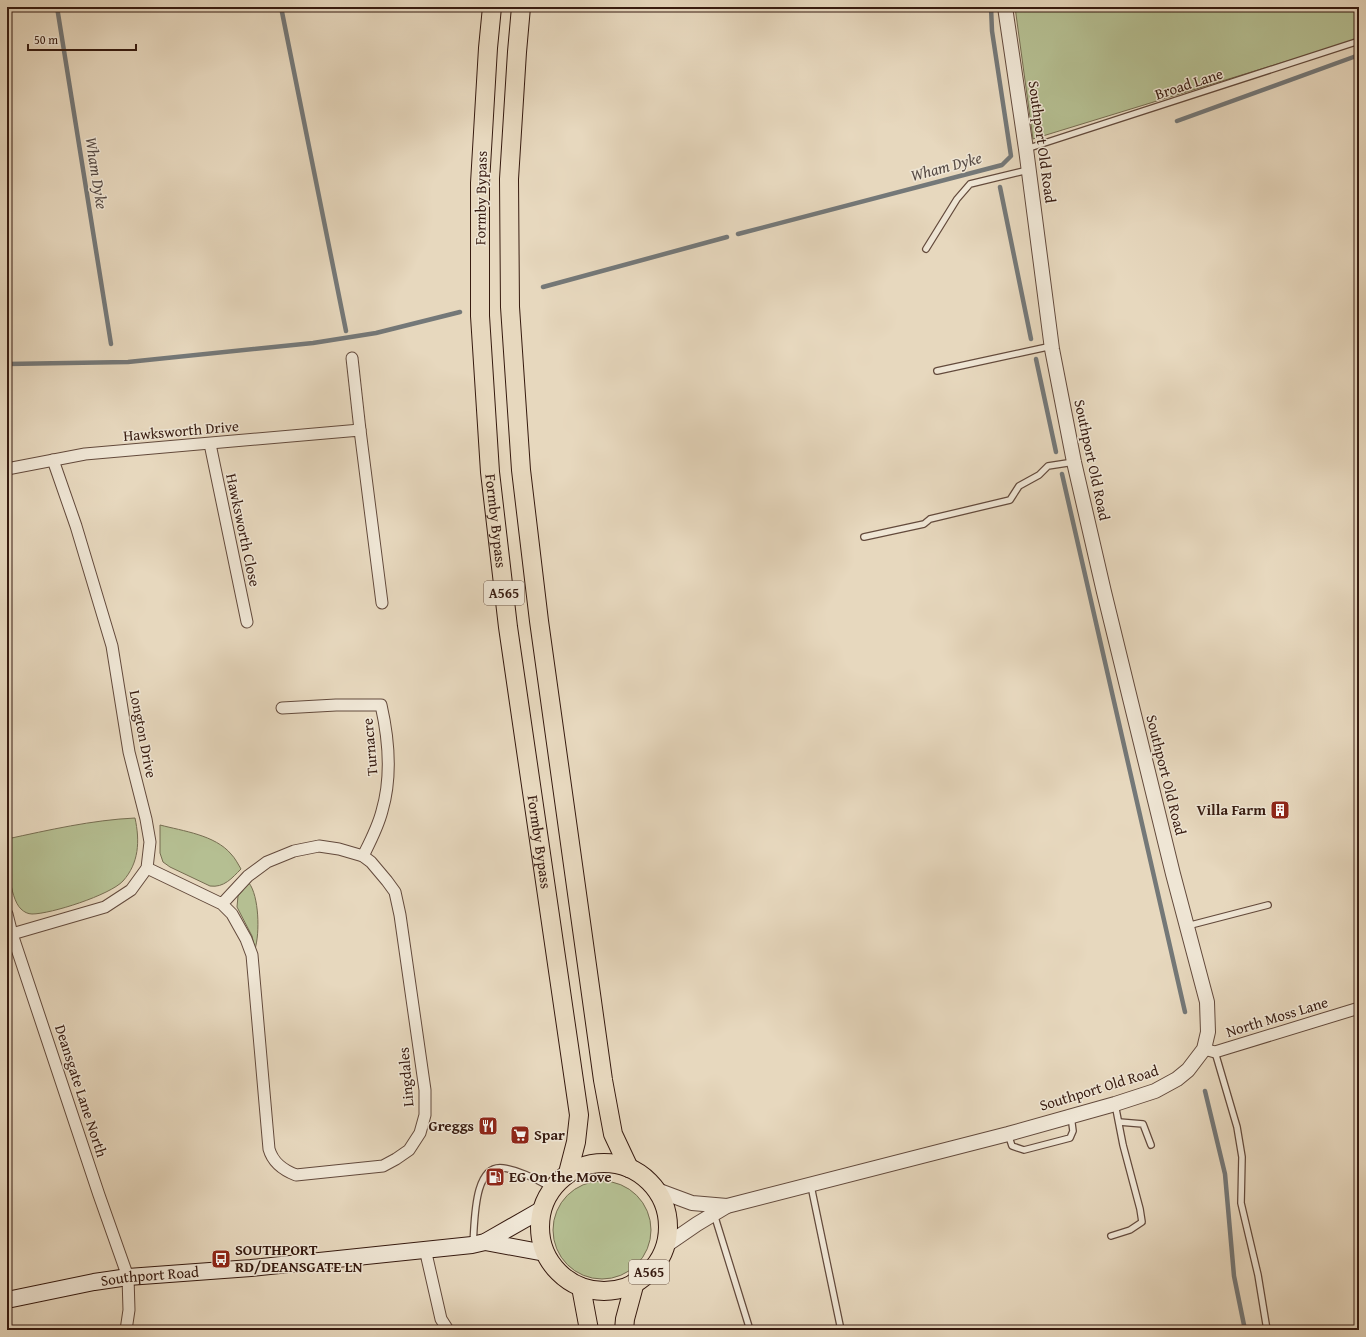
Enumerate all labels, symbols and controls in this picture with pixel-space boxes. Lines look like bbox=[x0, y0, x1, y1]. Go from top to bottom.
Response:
scale bar bbox=[28, 26, 136, 52]
text: 50 m bbox=[34, 31, 58, 48]
street label: Broad Lane bbox=[1152, 63, 1226, 104]
street label: Southport Old Road bbox=[1024, 79, 1061, 204]
water label: Wham Dyke bbox=[79, 135, 115, 211]
water label: Wham Dyke bbox=[908, 145, 985, 187]
street label: Formby Bypass bbox=[469, 151, 492, 245]
street label: Southport Old Road bbox=[1069, 397, 1116, 522]
street label: Hawksworth Drive bbox=[122, 415, 240, 446]
street label: Hawksworth Close bbox=[221, 471, 266, 588]
street label: Formby Bypass bbox=[480, 473, 512, 569]
road number: A565 bbox=[484, 581, 524, 605]
street label: Longton Drive bbox=[125, 688, 162, 780]
street label: Southport Old Road bbox=[1141, 712, 1192, 837]
street label: Turnacre bbox=[357, 717, 382, 777]
street label: Formby Bypass bbox=[523, 794, 557, 890]
place label: Villa Farm bbox=[1196, 799, 1266, 820]
building icon: Villa Farm bbox=[1269, 799, 1291, 821]
street label: North Moss Lane bbox=[1223, 991, 1330, 1042]
street label: Deansgate Lane North bbox=[50, 1022, 113, 1160]
street label: Lingdales bbox=[392, 1046, 419, 1108]
street label: Southport Old Road bbox=[1037, 1059, 1161, 1116]
place label: Greggs bbox=[429, 1115, 474, 1136]
restaurant icon: Greggs bbox=[477, 1115, 499, 1137]
supermarket icon: Spar bbox=[509, 1124, 531, 1146]
place label: Spar bbox=[534, 1124, 565, 1145]
fuel station icon: EG On the Move bbox=[484, 1166, 506, 1188]
place label: EG On the Move bbox=[509, 1166, 612, 1187]
place label: SOUTHPORT RD/DEANSGATE LN bbox=[235, 1239, 363, 1277]
bus stop icon: SOUTHPORT RD/DEANSGATE LN bbox=[210, 1248, 232, 1270]
road number: A565 bbox=[629, 1260, 669, 1284]
street label: Southport Road bbox=[99, 1261, 200, 1291]

